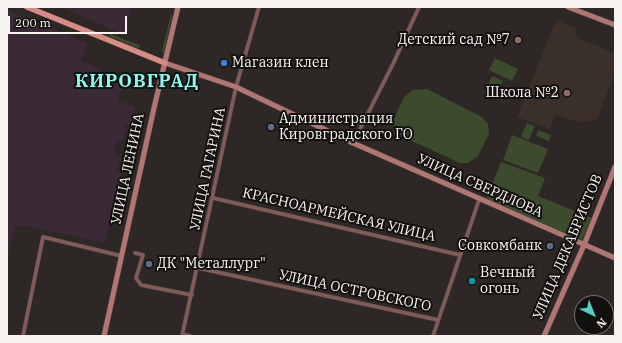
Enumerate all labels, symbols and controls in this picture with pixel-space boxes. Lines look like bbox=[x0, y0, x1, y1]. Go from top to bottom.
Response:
scale bar bbox=[10, 8, 129, 34]
text: 200 m bbox=[15, 15, 51, 30]
place label: Детский сад №7 bbox=[398, 32, 510, 48]
marker: Детский сад №7 bbox=[513, 35, 523, 45]
place label: Магазин клен bbox=[232, 55, 329, 71]
marker: Магазин клен bbox=[219, 58, 229, 68]
district label: КИРОВГРАД bbox=[75, 71, 199, 93]
place label: Школа №2 bbox=[486, 85, 559, 101]
marker: Школа №2 bbox=[562, 88, 572, 98]
street label: УЛИЦА ГАГАРИНА bbox=[187, 106, 229, 232]
place label: Администрация Кировградского ГО bbox=[279, 111, 413, 144]
street label: УЛИЦА ЛЕНИНА bbox=[108, 112, 148, 226]
marker: Администрация Кировградского ГО bbox=[266, 122, 276, 132]
street label: УЛИЦА СВЕРДЛОВА bbox=[415, 151, 545, 221]
street label: УЛИЦА ДЕКАБРИСТОВ bbox=[530, 172, 606, 322]
street label: КРАСНОАРМЕЙСКАЯ УЛИЦА bbox=[241, 185, 437, 245]
place label: Совкомбанк bbox=[458, 238, 542, 254]
marker: Совкомбанк bbox=[545, 241, 555, 251]
place label: ДК "Металлург" bbox=[157, 256, 266, 272]
marker: ДК "Металлург" bbox=[144, 259, 154, 269]
place label: Вечный огонь bbox=[480, 265, 535, 298]
street label: УЛИЦА ОСТРОВСКОГО bbox=[277, 267, 433, 315]
marker: Вечный огонь bbox=[467, 276, 477, 286]
north arrow bbox=[574, 295, 614, 335]
text: N bbox=[594, 315, 609, 331]

